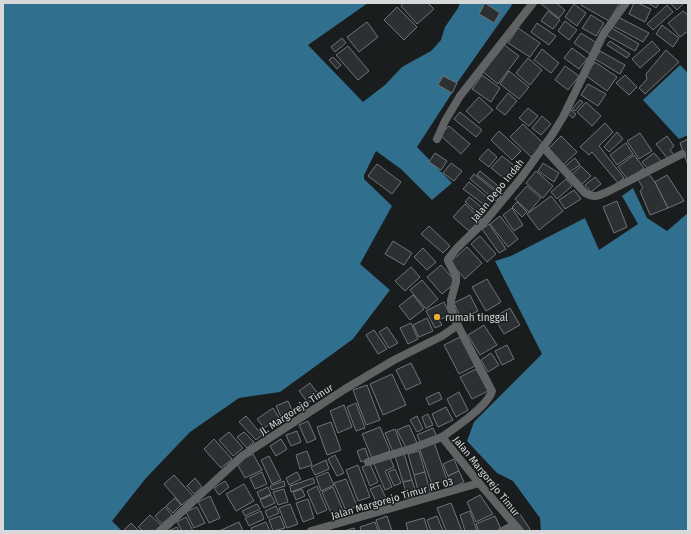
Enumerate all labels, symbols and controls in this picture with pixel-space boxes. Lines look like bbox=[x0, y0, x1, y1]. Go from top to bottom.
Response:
street label: Jalan Depo Indah bbox=[469, 157, 527, 225]
marker: rumah tinggal bbox=[432, 312, 442, 322]
place label: rumah tinggal bbox=[445, 312, 508, 324]
street label: Jl. Margorejo Timur bbox=[257, 381, 336, 438]
street label: Jalan Margorejo Timur bbox=[450, 434, 522, 519]
street label: Jalan Margorejo Timur RT 03 bbox=[330, 476, 455, 522]

